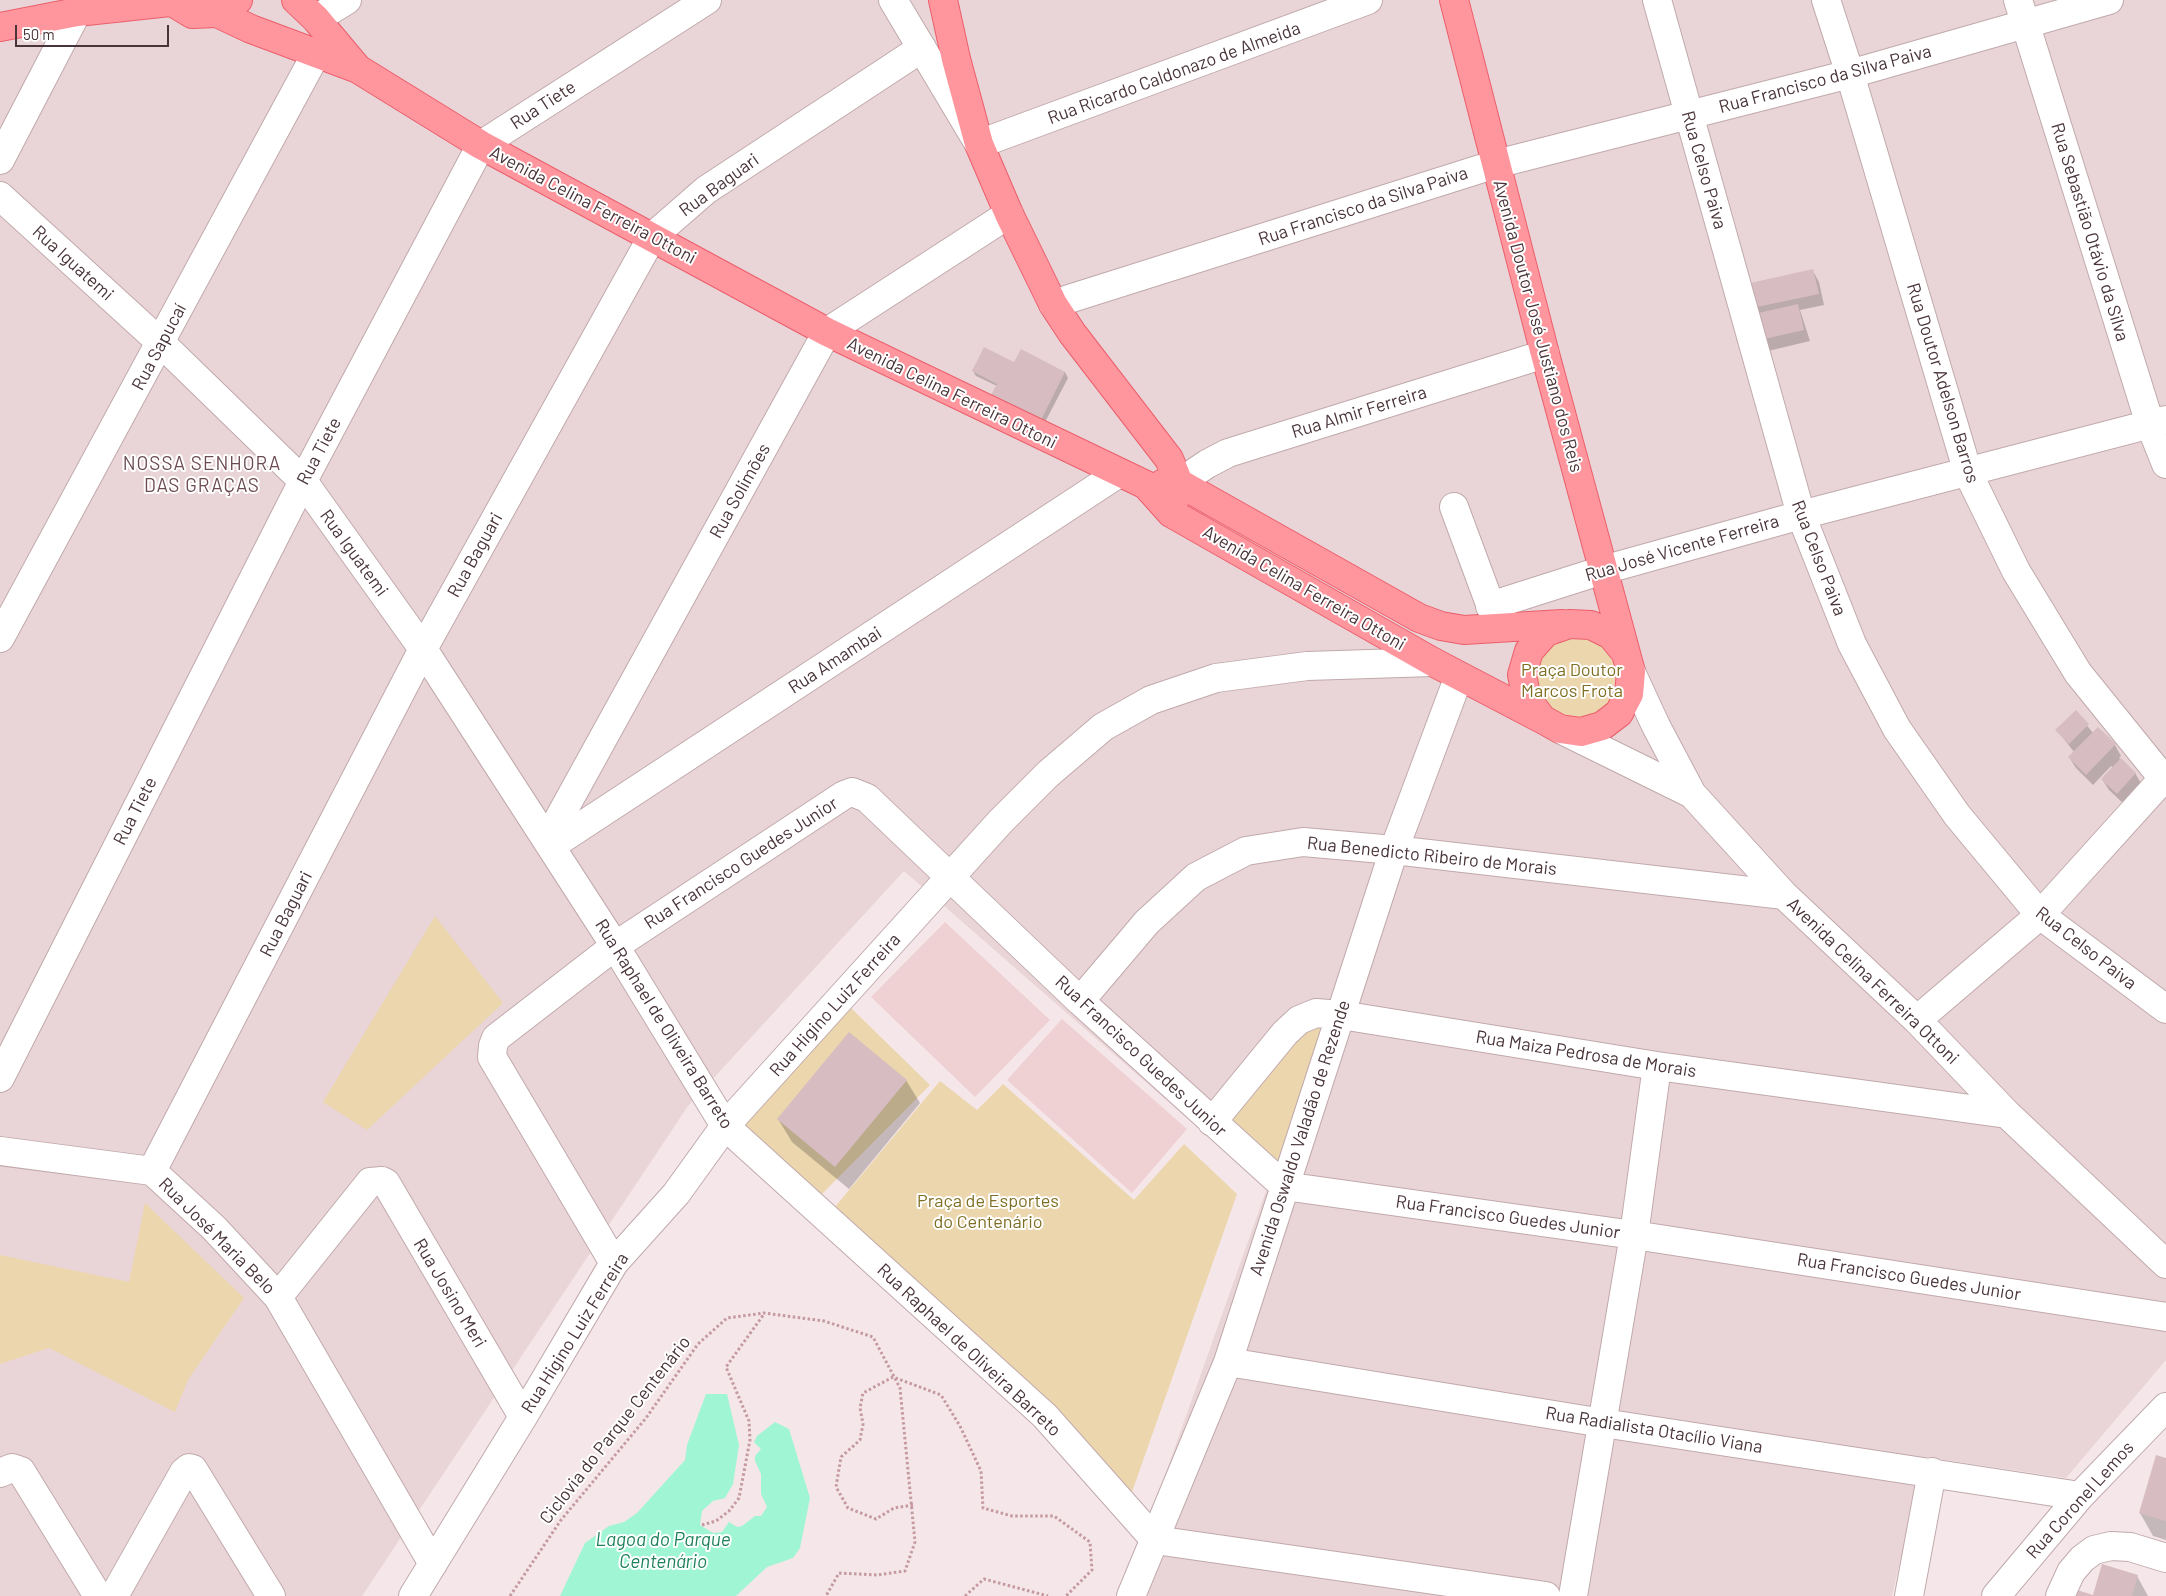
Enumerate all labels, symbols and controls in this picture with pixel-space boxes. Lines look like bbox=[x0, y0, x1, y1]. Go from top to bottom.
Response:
scale bar bbox=[18, 15, 171, 47]
street label: Rua Ricardo Caldonazo de Almeida bbox=[1045, 17, 1303, 129]
text: 50 m bbox=[23, 25, 55, 43]
street label: Rua Francisco da Silva Paiva bbox=[1716, 40, 1934, 118]
street label: Rua Tiete bbox=[506, 76, 580, 134]
street label: Rua Celso Paiva bbox=[1677, 108, 1731, 232]
street label: Rua Sebastião Otávio da Silva bbox=[2046, 120, 2134, 344]
street label: Avenida Celina Ferreira Ottoni bbox=[486, 141, 700, 269]
street label: Rua Baguari bbox=[675, 149, 763, 221]
street label: Rua Francisco da Silva Paiva bbox=[1256, 162, 1470, 250]
street label: Avenida Doutor José Justiano dos Reis bbox=[1489, 177, 1587, 475]
street label: Rua Iguatemi bbox=[28, 221, 118, 305]
street label: Rua Doutor Adelson Barros bbox=[1902, 280, 1984, 486]
street label: Rua Sapucaí bbox=[127, 300, 191, 394]
street label: Avenida Celina Ferreira Ottoni bbox=[844, 333, 1060, 453]
street label: Rua Almir Ferreira bbox=[1289, 381, 1429, 443]
street label: Rua Tiete bbox=[292, 414, 346, 488]
street label: Rua Solimões bbox=[705, 440, 775, 542]
district label: NOSSA SENHORA DAS GRAÇAS bbox=[121, 453, 283, 497]
street label: Rua Celso Paiva bbox=[1787, 497, 1851, 619]
street label: Rua Iguatemi bbox=[315, 505, 393, 601]
street label: Rua Baguari bbox=[443, 509, 507, 601]
street label: Rua José Vicente Ferreira bbox=[1583, 510, 1781, 586]
street label: Avenida Celina Ferreira Ottoni bbox=[1199, 521, 1409, 655]
street label: Rua Amambai bbox=[784, 622, 886, 698]
park label: Praça Doutor Marcos Frota bbox=[1521, 659, 1623, 702]
street label: Rua Tiete bbox=[109, 773, 161, 849]
street label: Rua Francisco Guedes Junior bbox=[640, 792, 842, 934]
street label: Rua Benedicto Ribeiro de Morais bbox=[1306, 832, 1558, 880]
street label: Rua Baguari bbox=[255, 867, 317, 961]
street label: Avenida Celina Ferreira Ottoni bbox=[1783, 893, 1963, 1069]
street label: Rua Celso Paiva bbox=[2031, 902, 2141, 994]
street label: Rua Raphael de Oliveira Barreto bbox=[590, 915, 738, 1133]
street label: Rua Higino Luiz Ferreira bbox=[765, 929, 905, 1081]
street label: Rua Francisco Guedes Junior bbox=[1051, 971, 1231, 1141]
street label: Avenida Oswaldo Valadão de Rezende bbox=[1245, 997, 1355, 1279]
street label: Rua Maiza Pedrosa de Morais bbox=[1474, 1026, 1698, 1082]
street label: Rua José Maria Belo bbox=[154, 1173, 280, 1299]
park label: Praça de Esportes do Centenário bbox=[917, 1190, 1059, 1232]
street label: Rua Francisco Guedes Junior bbox=[1394, 1191, 1622, 1243]
street label: Rua Josino Meri bbox=[409, 1235, 491, 1351]
street label: Rua Higino Luiz Ferreira bbox=[517, 1249, 633, 1417]
street label: Rua Francisco Guedes Junior bbox=[1795, 1249, 2023, 1305]
street label: Rua Raphael de Oliveira Barreto bbox=[873, 1259, 1065, 1441]
street label: Ciclovia do Parque Centenário bbox=[535, 1332, 695, 1528]
street label: Rua Radialista Otacílio Viana bbox=[1544, 1402, 1764, 1458]
street label: Rua Coronel Lemos bbox=[2022, 1437, 2138, 1563]
water label: Lagoa do Parque Centenário bbox=[595, 1529, 731, 1573]

